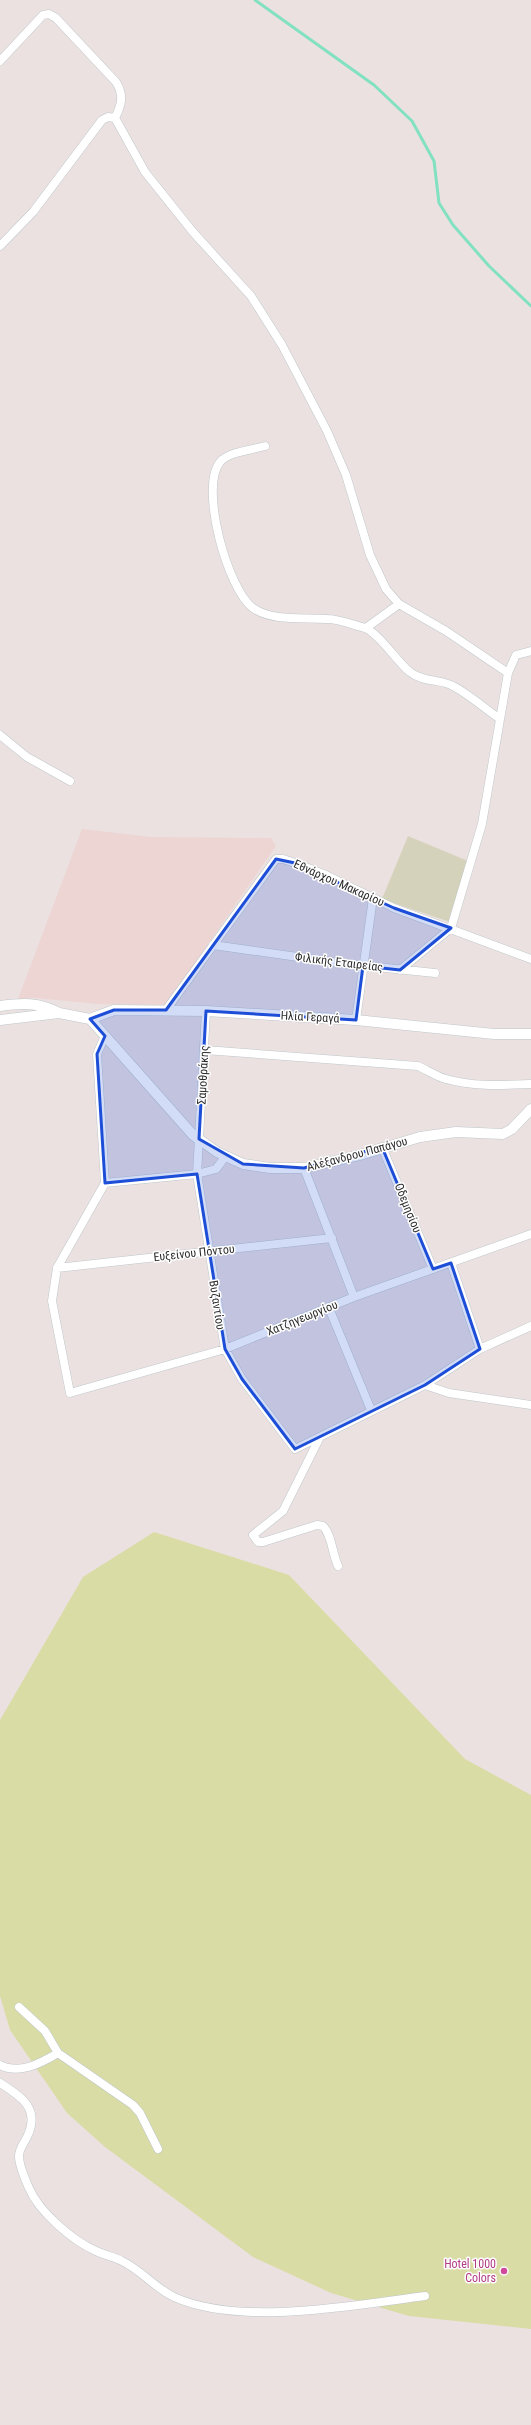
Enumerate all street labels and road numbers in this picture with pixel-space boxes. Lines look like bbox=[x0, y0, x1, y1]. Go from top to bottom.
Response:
street label: Εθνάρχου Μακαρίου bbox=[292, 857, 387, 909]
street label: Φιλικής Εταιρείας bbox=[294, 950, 384, 974]
street label: Ηλία Γεραγά bbox=[280, 1008, 340, 1026]
street label: Σαμοθράκης bbox=[194, 1045, 212, 1105]
street label: Αλέξανδρου Παπάγου bbox=[305, 1134, 409, 1175]
street label: Οδεμησίου bbox=[392, 1181, 424, 1235]
street label: Ευξείνου Πόντου bbox=[153, 1242, 236, 1265]
street label: Βυζαντίου bbox=[206, 1279, 228, 1331]
street label: Χατζηγεωργίου bbox=[264, 1297, 340, 1339]

